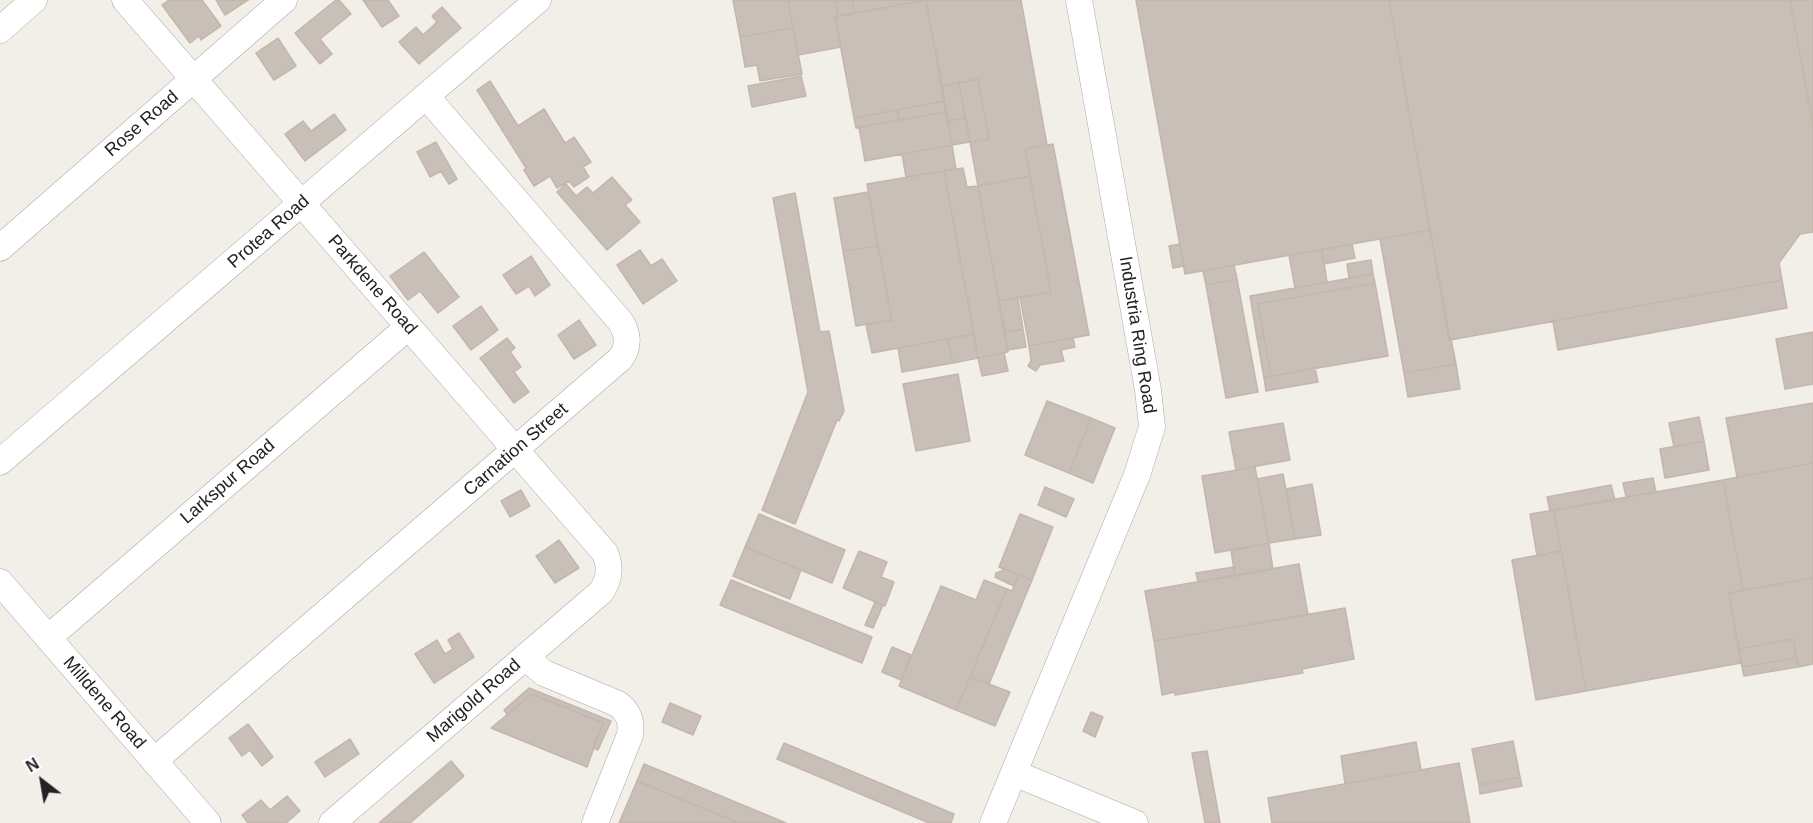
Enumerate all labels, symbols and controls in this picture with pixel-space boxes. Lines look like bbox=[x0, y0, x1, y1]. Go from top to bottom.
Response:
street label: Rose Road bbox=[101, 86, 183, 162]
street label: Protea Road bbox=[224, 191, 314, 273]
street label: Parkdene Road bbox=[323, 231, 421, 339]
street label: Industria Ring Road bbox=[1114, 255, 1160, 415]
street label: Carnation Street bbox=[459, 399, 573, 501]
street label: Larkspur Road bbox=[176, 435, 280, 529]
street label: Milldene Road bbox=[58, 652, 150, 754]
street label: Marigold Road bbox=[423, 654, 525, 748]
north arrow bbox=[12, 751, 72, 811]
text: N bbox=[23, 755, 42, 775]

